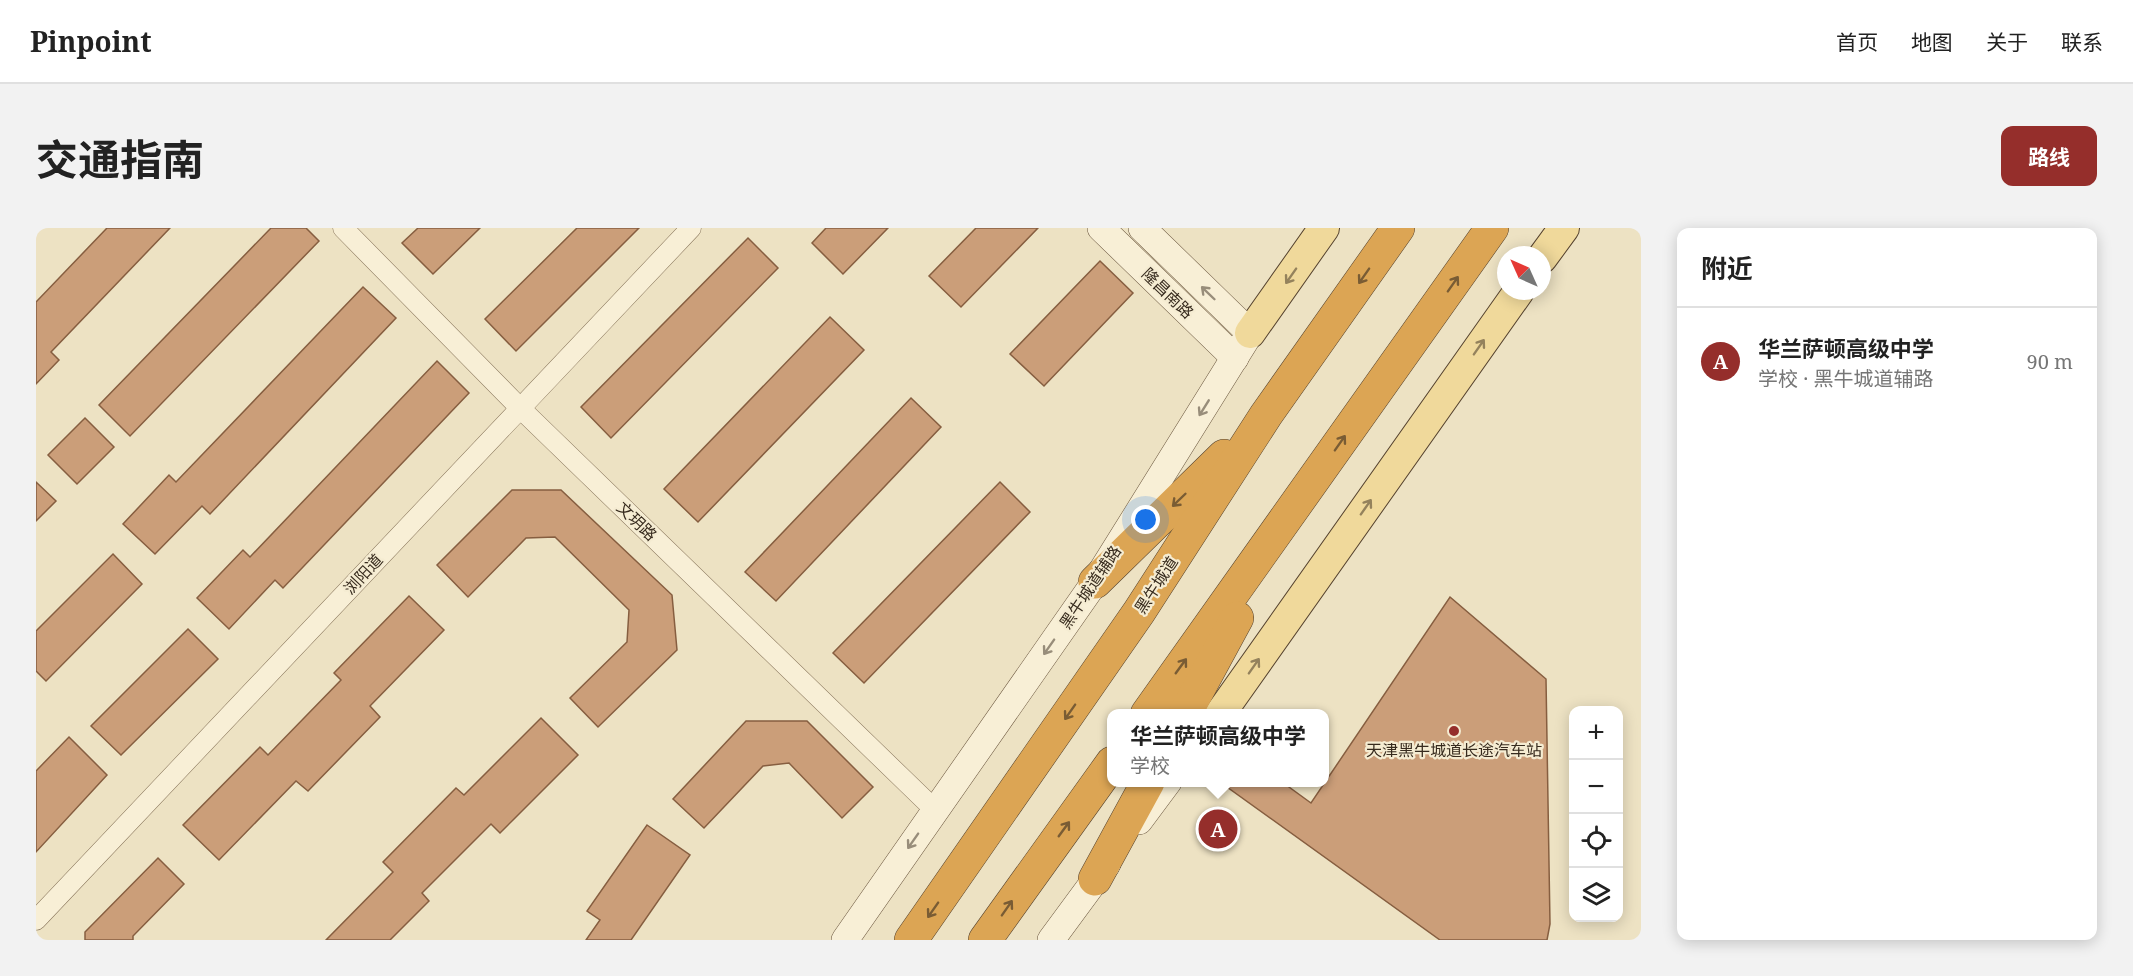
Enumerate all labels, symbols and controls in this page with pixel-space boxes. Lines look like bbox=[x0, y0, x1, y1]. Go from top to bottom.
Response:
text: Pinpoint bbox=[30, 22, 152, 60]
text: 首页 bbox=[1836, 28, 1878, 56]
text: 地图 bbox=[1911, 28, 1953, 56]
text: 关于 bbox=[1986, 28, 2028, 56]
text: 联系 bbox=[2061, 28, 2103, 56]
button: 路线 bbox=[2001, 126, 2097, 186]
text: 交通指南 bbox=[36, 130, 204, 187]
north arrow bbox=[1497, 246, 1551, 300]
text: 附近 bbox=[1701, 250, 1753, 286]
street label: 隆昌南路 bbox=[1137, 263, 1199, 323]
one-way arrow bbox=[1285, 267, 1297, 283]
one-way arrow bbox=[1358, 267, 1370, 283]
one-way arrow bbox=[1447, 276, 1459, 292]
one-way arrow bbox=[1201, 285, 1216, 300]
text: 华兰萨顿高级中学 bbox=[1758, 333, 1934, 363]
one-way arrow bbox=[1473, 340, 1485, 356]
text: A bbox=[1713, 348, 1728, 375]
text: 90 m bbox=[2027, 348, 2073, 375]
text: 学校 · 黑牛城道辅路 bbox=[1758, 365, 1933, 392]
one-way arrow bbox=[1197, 399, 1209, 416]
one-way arrow bbox=[1334, 435, 1346, 452]
one-way arrow bbox=[1172, 493, 1187, 507]
street label: 文玥路 bbox=[612, 496, 662, 546]
one-way arrow bbox=[1360, 499, 1372, 515]
your location bbox=[1131, 505, 1160, 534]
street label: 黑牛城道辅路 bbox=[1054, 541, 1126, 633]
street label: 浏阳道 bbox=[339, 549, 387, 599]
street label: 黑牛城道 bbox=[1129, 552, 1183, 618]
one-way arrow bbox=[1043, 639, 1055, 655]
one-way arrow bbox=[1175, 658, 1187, 674]
one-way arrow bbox=[1248, 658, 1260, 674]
one-way arrow bbox=[1064, 704, 1076, 720]
map controls bbox=[1569, 706, 1623, 922]
button: + bbox=[1569, 706, 1623, 760]
popup bbox=[1107, 709, 1329, 787]
text: 华兰萨顿高级中学 bbox=[1130, 720, 1306, 750]
marker: 天津黑牛城道长途汽车站 bbox=[1447, 724, 1461, 738]
place label: 天津黑牛城道长途汽车站 bbox=[1366, 739, 1542, 761]
text: 学校 bbox=[1130, 752, 1170, 779]
button: − bbox=[1569, 760, 1623, 814]
pin: A bbox=[1198, 806, 1238, 852]
button: locate bbox=[1569, 814, 1623, 868]
one-way arrow bbox=[1058, 822, 1070, 838]
one-way arrow bbox=[907, 833, 919, 849]
button: layers bbox=[1569, 868, 1623, 922]
one-way arrow bbox=[927, 901, 939, 917]
one-way arrow bbox=[1001, 901, 1014, 917]

